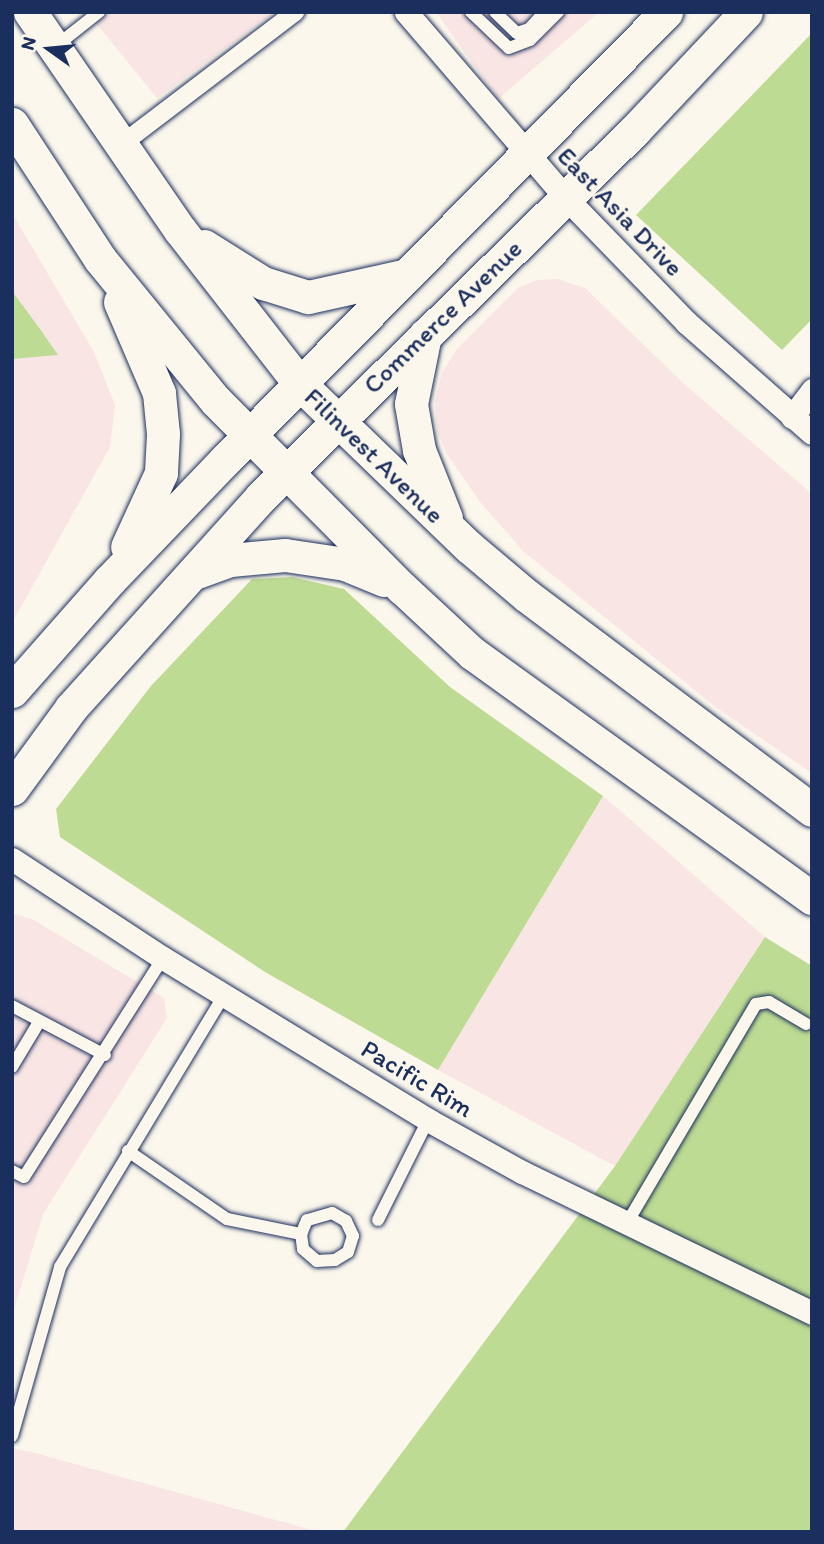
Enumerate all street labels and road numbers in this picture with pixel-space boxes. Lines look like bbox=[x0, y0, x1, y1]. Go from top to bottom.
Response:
street label: East Asia Drive bbox=[551, 141, 689, 283]
street label: Commerce Avenue bbox=[358, 234, 528, 400]
street label: Filinvest Avenue bbox=[298, 382, 450, 530]
street label: Pacific Rim bbox=[355, 1033, 479, 1125]

